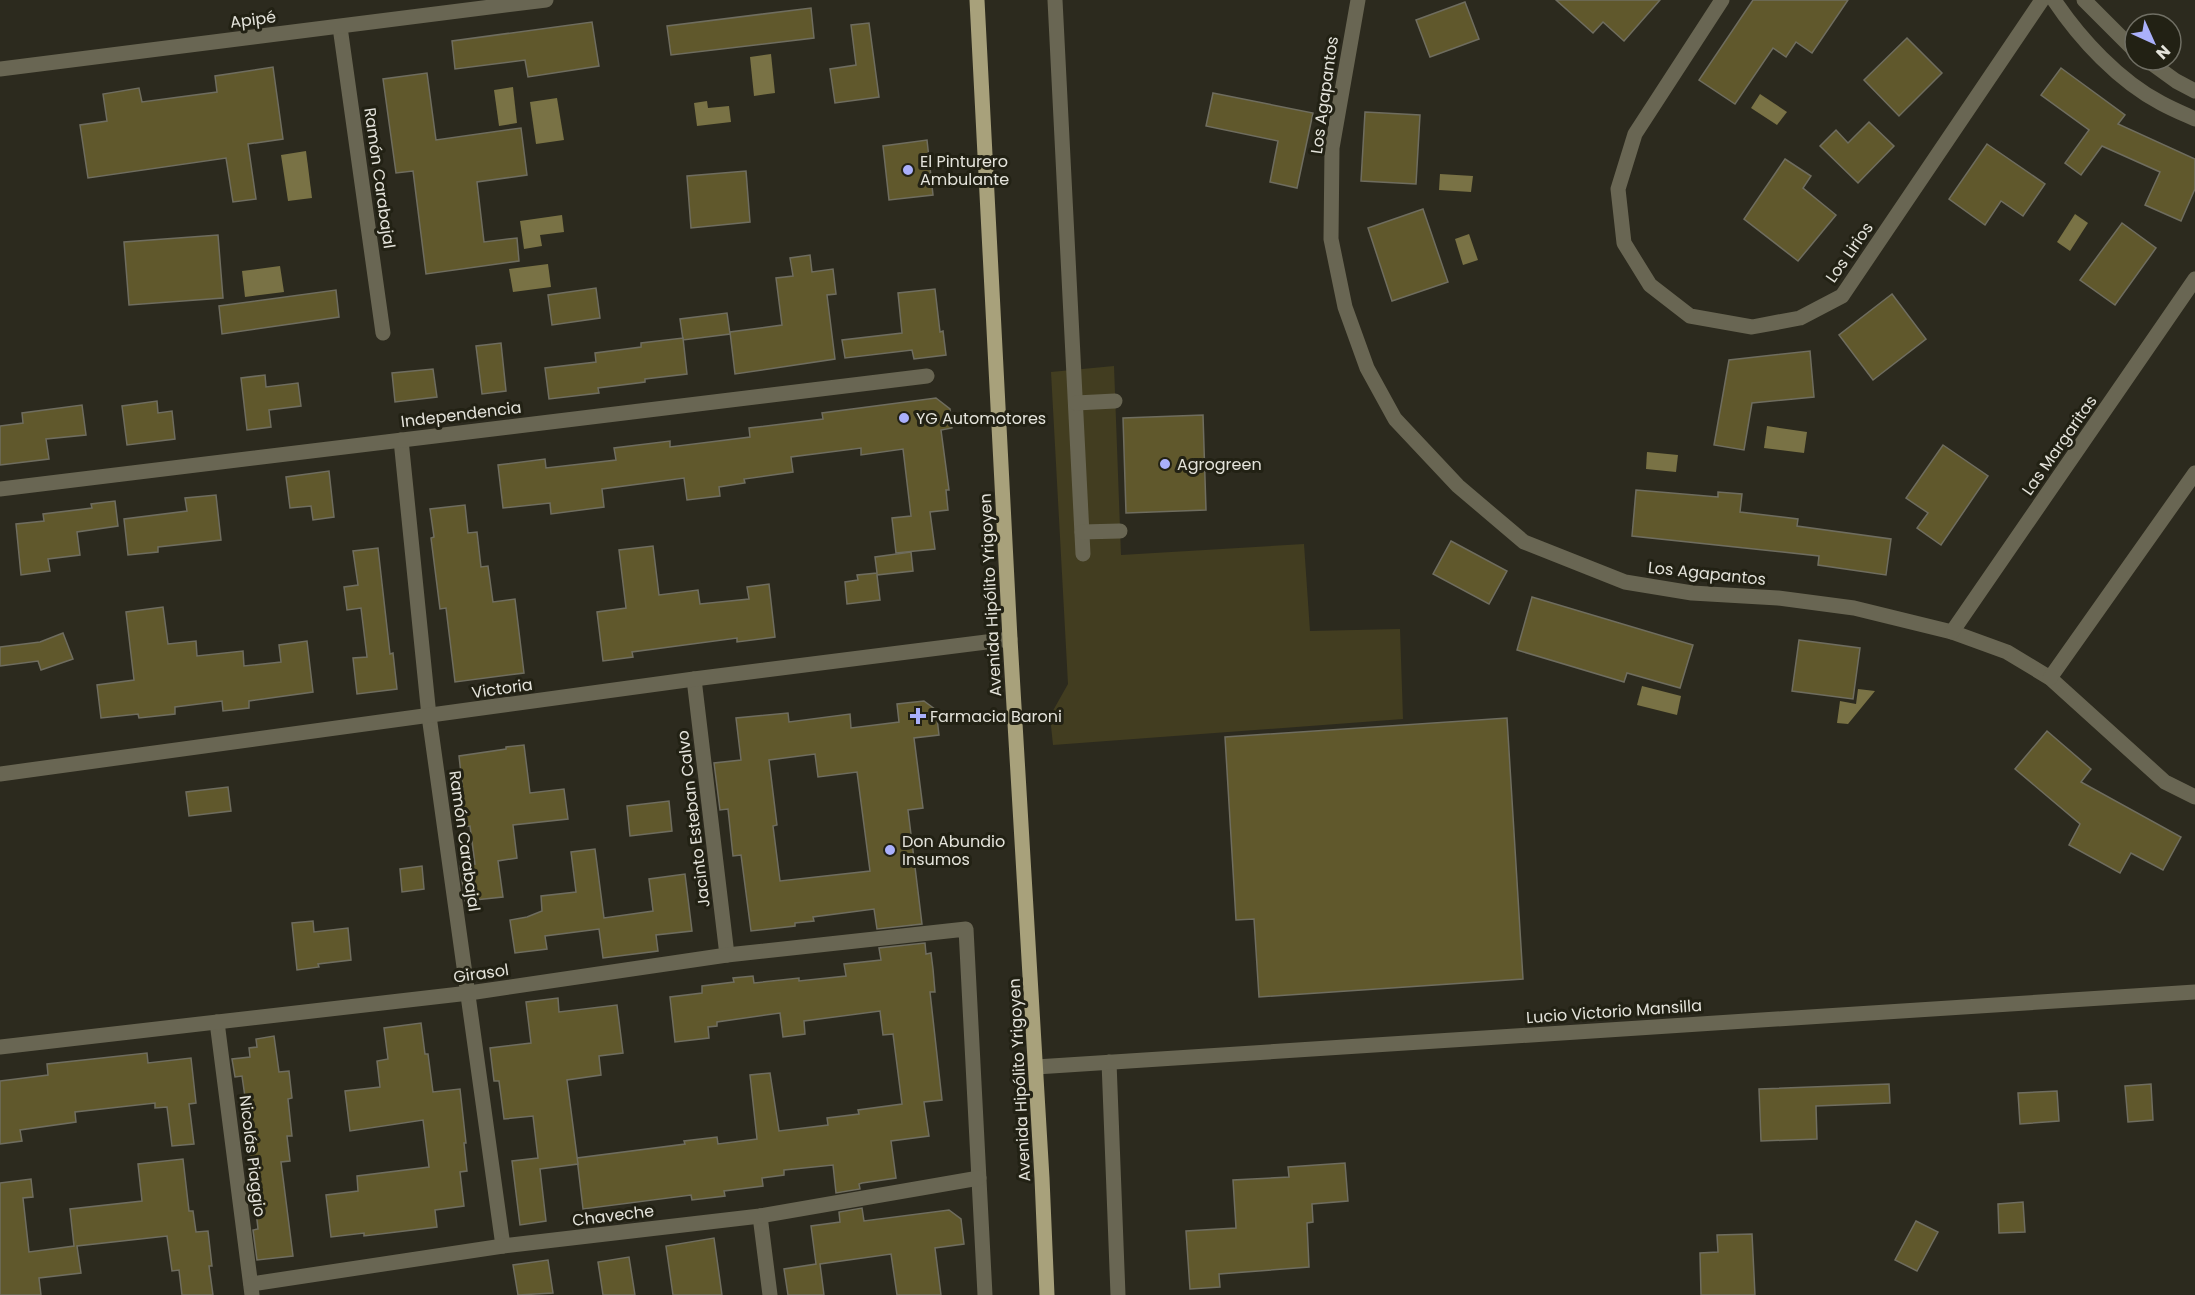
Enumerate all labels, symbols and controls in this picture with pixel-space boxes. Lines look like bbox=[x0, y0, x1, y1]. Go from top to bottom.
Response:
street label: Apipé bbox=[229, 5, 278, 34]
north arrow bbox=[2123, 12, 2183, 72]
street label: Los Agapantos bbox=[1305, 35, 1344, 155]
text: N bbox=[2151, 40, 2176, 65]
street label: Ramón Carabajal bbox=[358, 106, 401, 250]
place label: El Pinturero Ambulante bbox=[920, 150, 1009, 191]
marker: El Pinturero Ambulante bbox=[901, 163, 915, 177]
street label: Los Lirios bbox=[1820, 217, 1879, 287]
street label: Las Margaritas bbox=[2016, 391, 2103, 500]
street label: Independencia bbox=[399, 396, 523, 433]
place label: YG Automotores bbox=[916, 407, 1046, 430]
marker: YG Automotores bbox=[897, 411, 911, 425]
place label: Agrogreen bbox=[1177, 453, 1262, 476]
marker: Agrogreen bbox=[1158, 457, 1172, 471]
street label: Avenida Hipólito Yrigoyen bbox=[974, 493, 1007, 697]
street label: Los Agapantos bbox=[1647, 556, 1767, 591]
street label: Victoria bbox=[470, 673, 534, 704]
place label: Farmacia Baroni bbox=[930, 705, 1062, 728]
marker: Farmacia Baroni bbox=[911, 709, 925, 723]
street label: Jacinto Esteban Calvo bbox=[671, 729, 716, 909]
street label: Ramón Carabajal bbox=[443, 769, 486, 913]
place label: Don Abundio Insumos bbox=[902, 830, 1005, 871]
marker: Don Abundio Insumos bbox=[883, 843, 897, 857]
street label: Girasol bbox=[452, 958, 510, 989]
street label: Avenida Hipólito Yrigoyen bbox=[1003, 978, 1036, 1182]
street label: Lucio Victorio Mansilla bbox=[1525, 994, 1703, 1029]
street label: Nicolás Piaggio bbox=[234, 1094, 271, 1218]
street label: Chaveche bbox=[571, 1199, 655, 1232]

